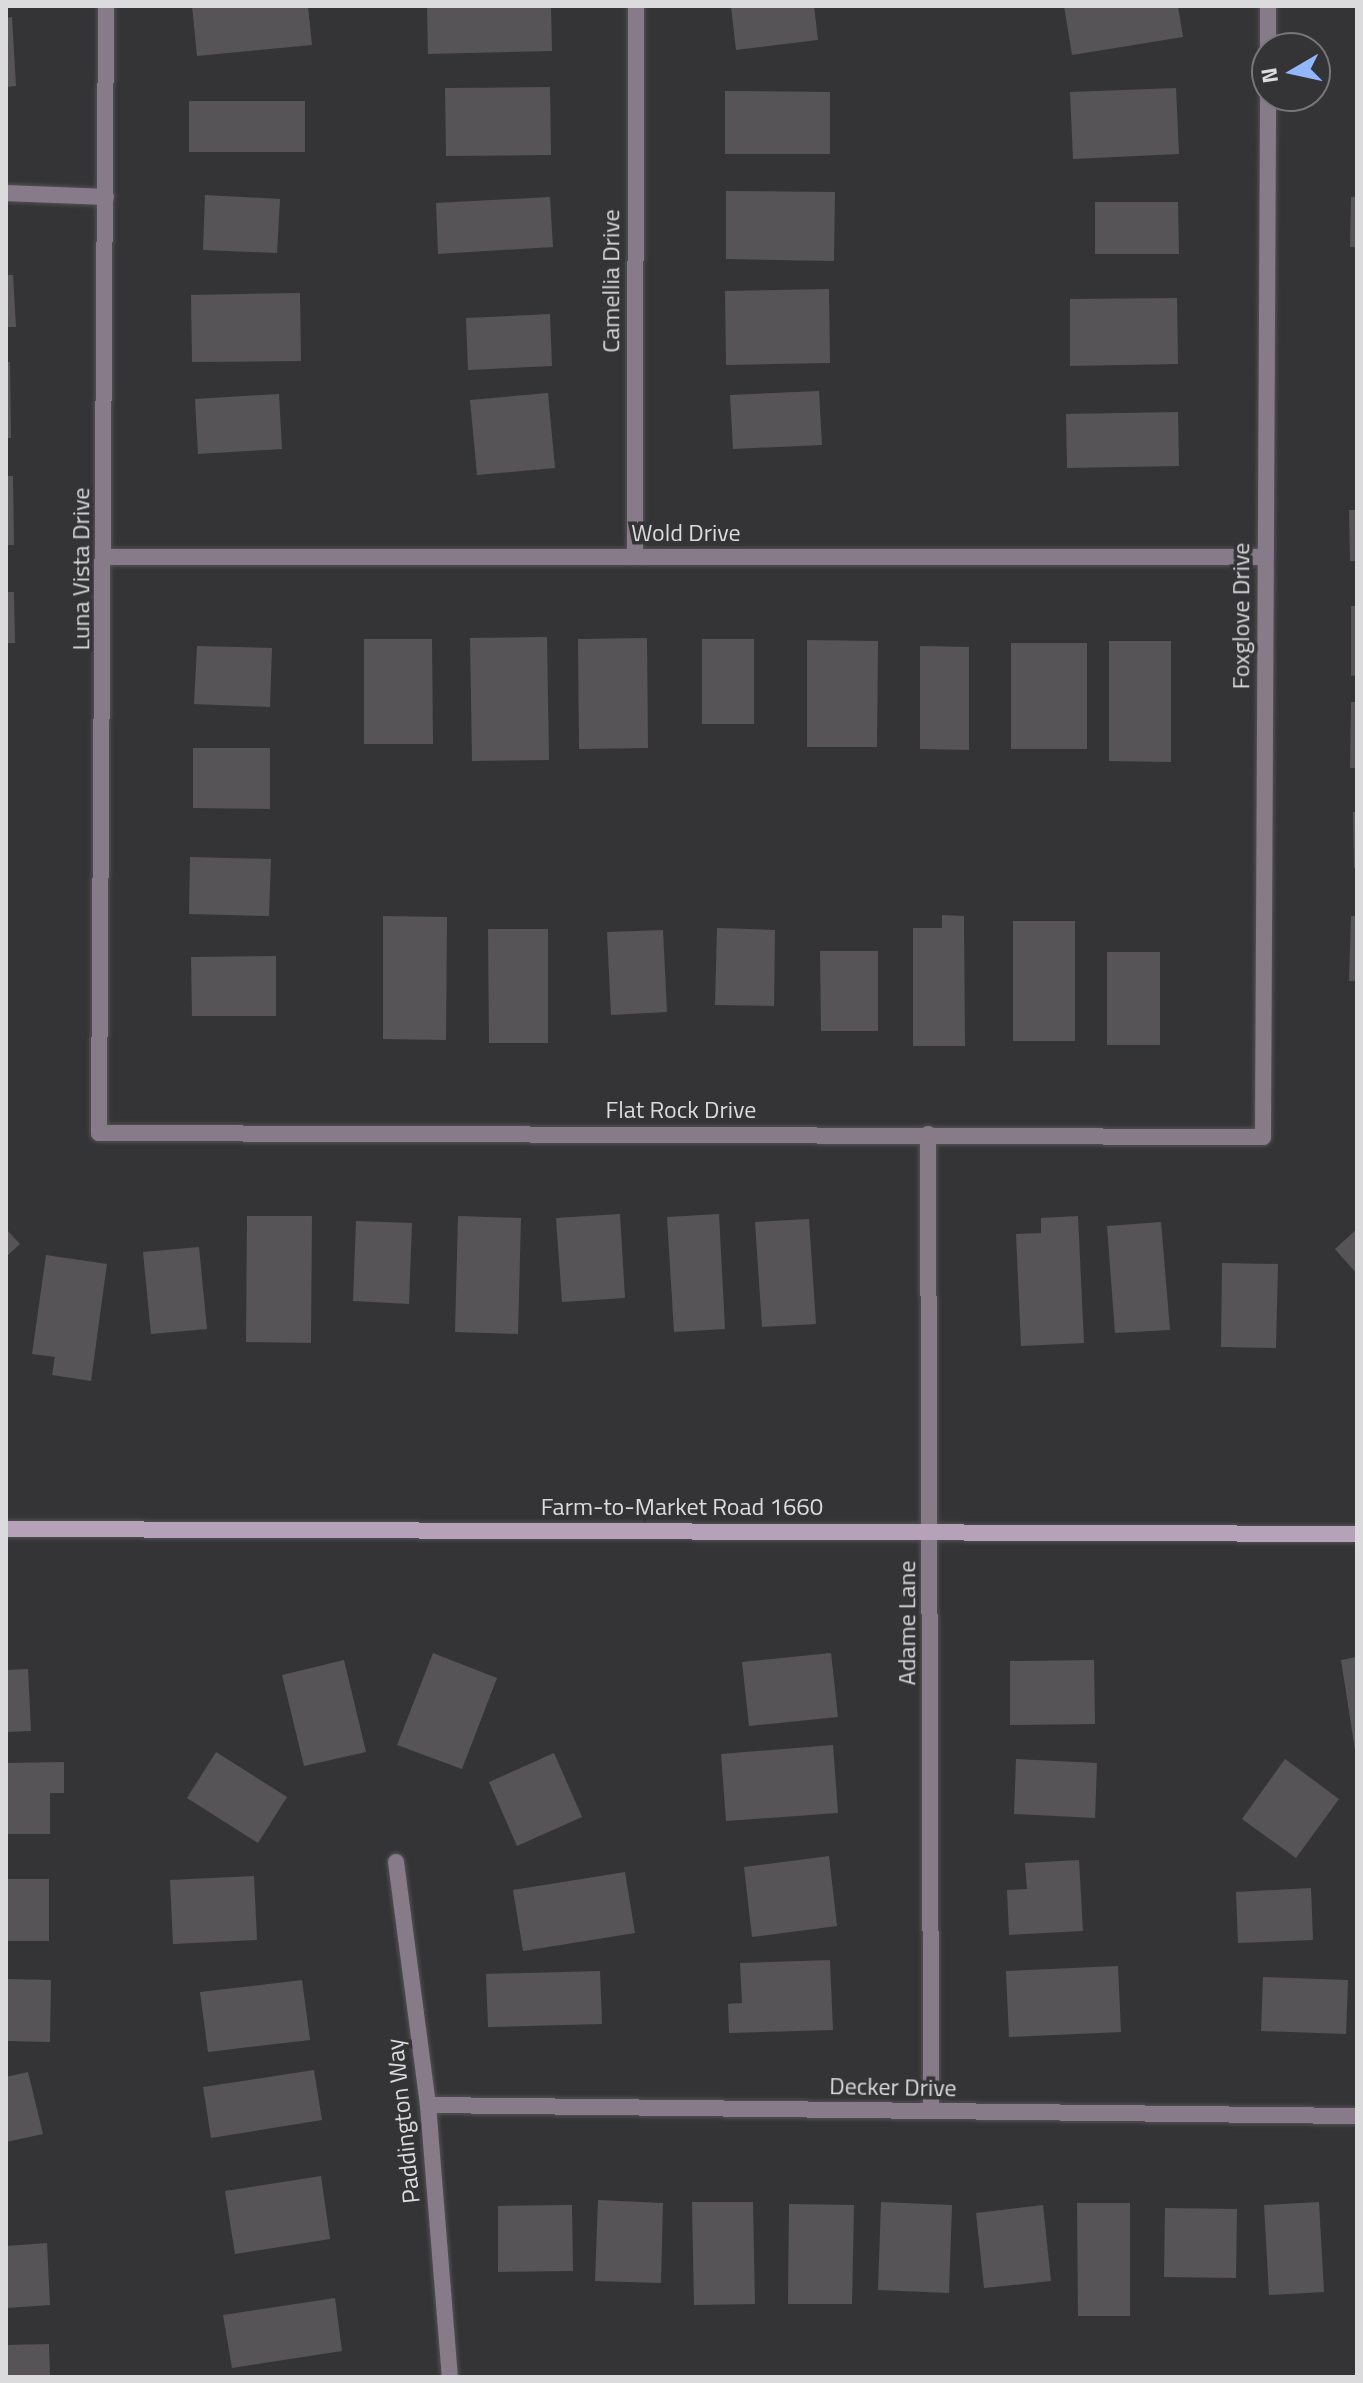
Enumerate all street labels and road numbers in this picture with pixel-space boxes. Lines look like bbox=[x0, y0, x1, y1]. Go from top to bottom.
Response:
street label: Camellia Drive bbox=[597, 209, 625, 353]
street label: Luna Vista Drive bbox=[67, 488, 95, 650]
street label: Wold Drive bbox=[631, 519, 741, 547]
street label: Foxglove Drive bbox=[1227, 543, 1255, 689]
street label: Flat Rock Drive bbox=[606, 1096, 756, 1124]
street label: Farm-to-Market Road 1660 bbox=[541, 1493, 823, 1521]
street label: Adame Lane bbox=[893, 1561, 921, 1685]
street label: Paddington Way bbox=[380, 2037, 426, 2205]
street label: Decker Drive bbox=[829, 2071, 957, 2103]

